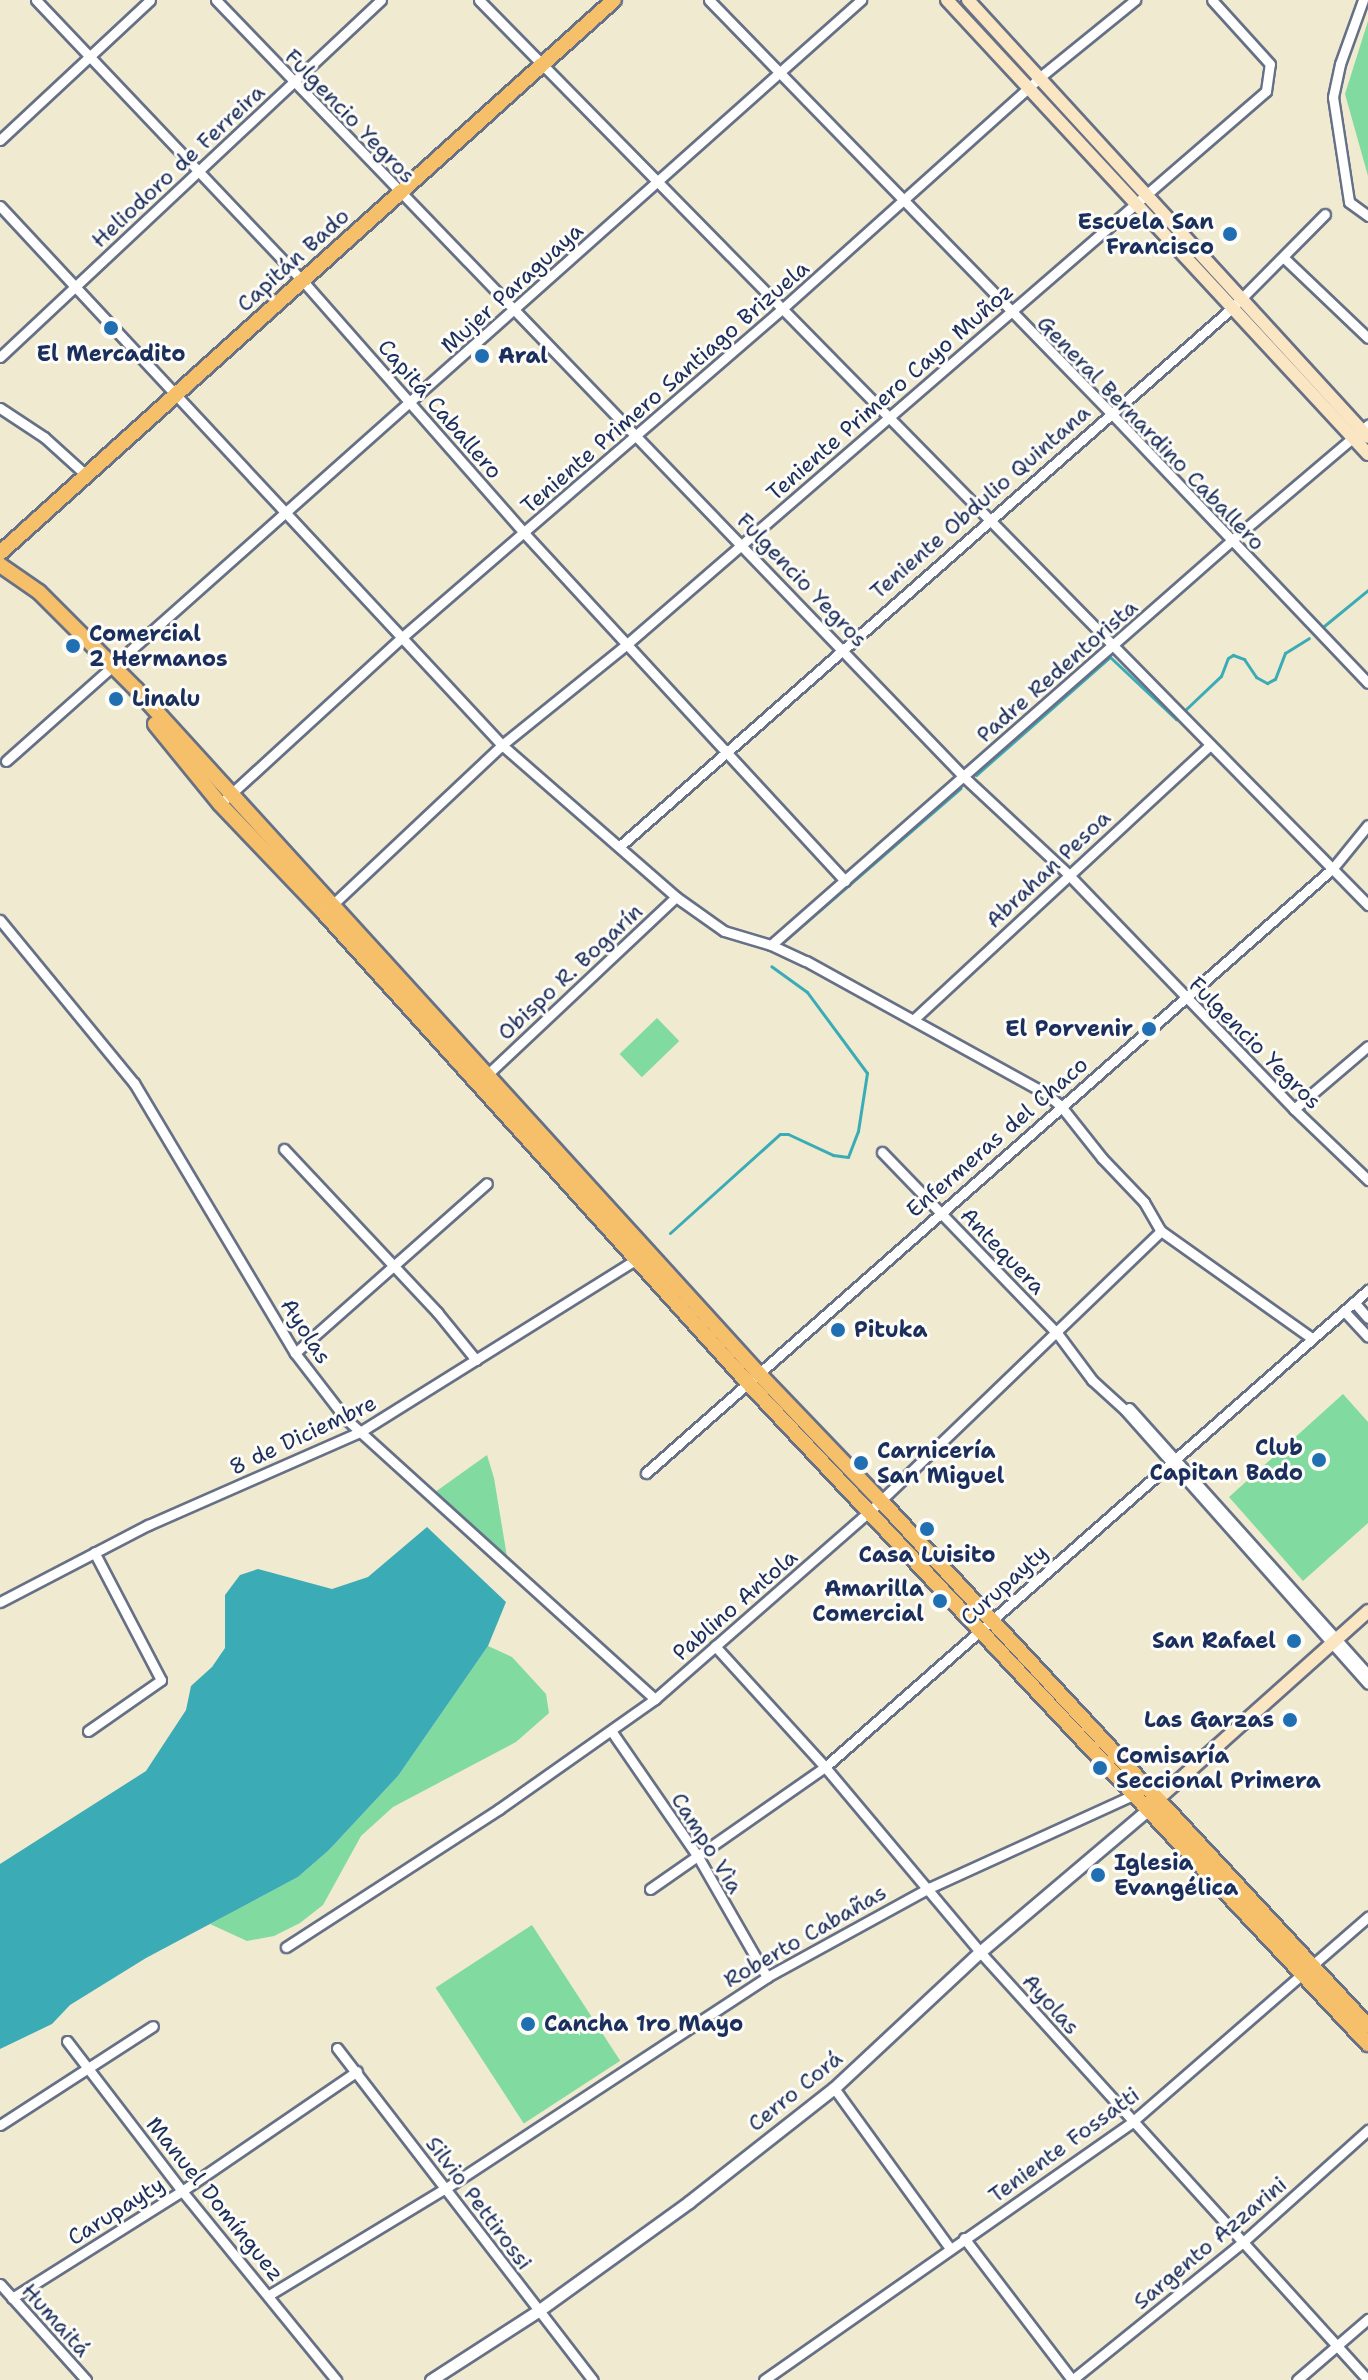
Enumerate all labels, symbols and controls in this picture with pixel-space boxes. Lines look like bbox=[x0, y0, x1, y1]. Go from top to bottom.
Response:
street label: Fulgencio Yegros bbox=[279, 43, 421, 189]
street label: Heliodoro de Ferreira bbox=[86, 79, 270, 253]
street label: Capitán Bado bbox=[231, 203, 355, 317]
place label: Escuela San Francisco bbox=[1078, 208, 1214, 260]
street label: Mujer Paraguaya bbox=[436, 217, 588, 359]
marker: Escuela San Francisco bbox=[1221, 225, 1239, 243]
street label: Teniente Primero Santiago Brizuela bbox=[516, 255, 814, 519]
street label: Teniente Primero Cayo Muñoz bbox=[761, 278, 1019, 506]
street label: General Bernardino Caballero bbox=[1032, 310, 1270, 556]
marker: El Mercadito bbox=[102, 319, 120, 337]
street label: Capitá Caballero bbox=[372, 334, 508, 484]
place label: El Mercadito bbox=[37, 341, 185, 367]
place label: Aral bbox=[498, 343, 548, 369]
marker: Aral bbox=[473, 347, 491, 365]
street label: Teniente Obdulio Quintana bbox=[865, 399, 1095, 605]
street label: Fulgencio Yegros bbox=[731, 507, 873, 653]
street label: Padre Redentorista bbox=[971, 594, 1143, 748]
place label: Comercial 2 Hermanos bbox=[89, 620, 228, 672]
marker: Comercial 2 Hermanos bbox=[64, 637, 82, 655]
place label: Linalu bbox=[132, 686, 201, 712]
marker: Linalu bbox=[107, 690, 125, 708]
street label: Abrahan Pesoa bbox=[980, 804, 1116, 934]
street label: Obispo R. Bogarín bbox=[492, 898, 648, 1046]
street label: Fulgencio Yegros bbox=[1183, 971, 1327, 1115]
place label: El Porvenir bbox=[1005, 1016, 1133, 1042]
marker: El Porvenir bbox=[1140, 1020, 1158, 1038]
street label: Enfermeras del Chaco bbox=[901, 1051, 1093, 1223]
street label: Antequera bbox=[955, 1202, 1051, 1300]
street label: Ayolas bbox=[275, 1293, 337, 1369]
place label: Pituka bbox=[854, 1317, 928, 1343]
marker: Pituka bbox=[829, 1321, 847, 1339]
street label: 8 de Diciembre bbox=[225, 1389, 381, 1481]
place label: Club Capitan Bado bbox=[1150, 1434, 1303, 1486]
place label: Carnicería San Miguel bbox=[877, 1437, 1004, 1488]
marker: Club Capitan Bado bbox=[1310, 1451, 1328, 1469]
marker: Carnicería San Miguel bbox=[852, 1454, 870, 1472]
marker: Casa Luisito bbox=[918, 1520, 936, 1538]
street label: Curupayty bbox=[955, 1539, 1053, 1631]
place label: Casa Luisito bbox=[859, 1542, 995, 1568]
street label: Pablino Antola bbox=[667, 1544, 803, 1666]
place label: Amarilla Comercial bbox=[812, 1575, 924, 1626]
marker: Amarilla Comercial bbox=[931, 1592, 949, 1610]
place label: San Rafael bbox=[1152, 1628, 1276, 1654]
marker: San Rafael bbox=[1283, 1630, 1305, 1652]
place label: Las Garzas bbox=[1144, 1707, 1274, 1733]
marker: Las Garzas bbox=[1281, 1711, 1299, 1729]
place label: Comisaría Seccional Primera bbox=[1116, 1742, 1321, 1794]
marker: Comisaría Seccional Primera bbox=[1091, 1759, 1109, 1777]
street label: Campo Vìa bbox=[666, 1788, 748, 1898]
place label: Iglesia Evangélica bbox=[1114, 1849, 1238, 1900]
marker: Iglesia Evangélica bbox=[1089, 1866, 1107, 1884]
street label: Roberto Cabañas bbox=[719, 1879, 891, 1993]
street label: Ayolas bbox=[1017, 1968, 1085, 2040]
place label: Cancha 1ro Mayo bbox=[544, 2011, 743, 2037]
marker: Cancha 1ro Mayo bbox=[519, 2015, 537, 2033]
street label: Cerro Corá bbox=[743, 2045, 847, 2137]
street label: Teniente Fossatti bbox=[983, 2081, 1145, 2209]
street label: Manuel Domínguez bbox=[141, 2112, 289, 2286]
street label: Silvio Pettirossi bbox=[420, 2131, 538, 2275]
street label: Carupayty bbox=[63, 2171, 169, 2251]
street label: Sargento Azzarini bbox=[1128, 2171, 1292, 2315]
street label: Humaitá bbox=[16, 2278, 96, 2362]

